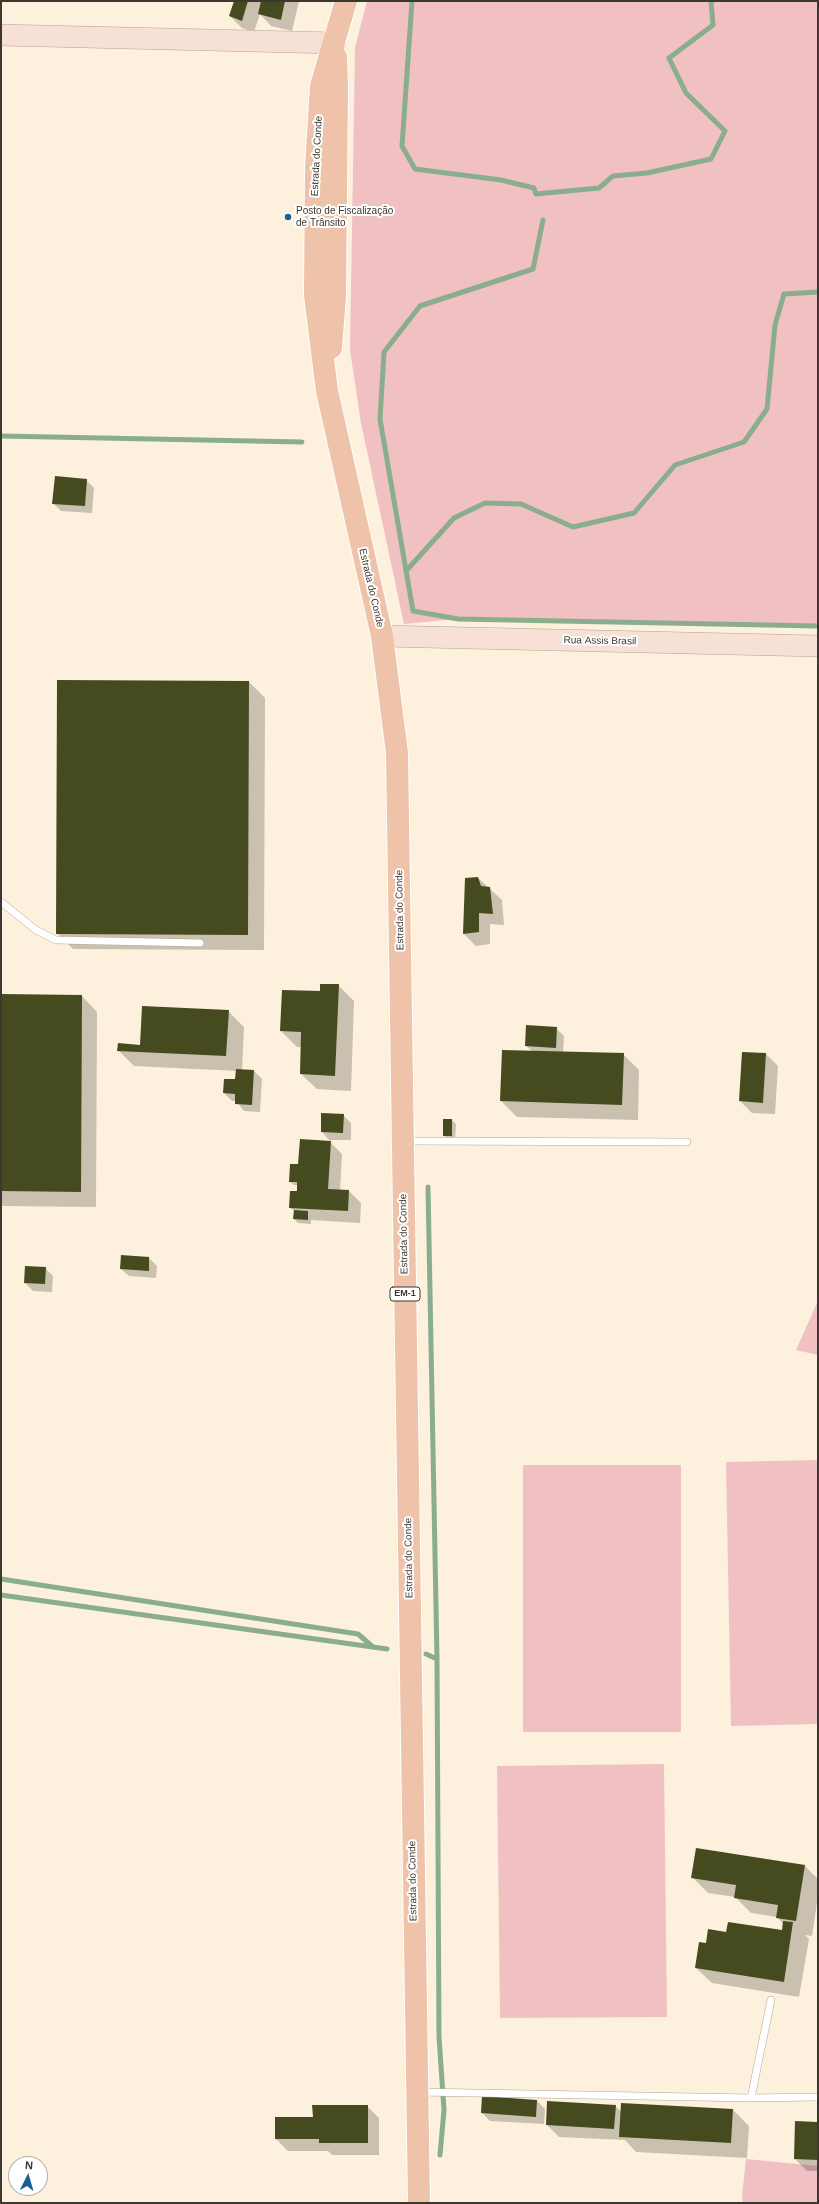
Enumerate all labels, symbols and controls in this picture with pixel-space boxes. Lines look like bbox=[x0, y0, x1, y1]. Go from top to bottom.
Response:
street label: Estrada do Conde bbox=[309, 115, 325, 197]
place label: Posto de Fiscalização de Trânsito bbox=[296, 205, 393, 228]
marker: Posto de Fiscalização de Trânsito bbox=[283, 212, 293, 222]
street label: Estrada do Conde bbox=[356, 547, 386, 629]
street label: Rua Assis Brasil bbox=[564, 634, 636, 648]
street label: Estrada do Conde bbox=[393, 870, 407, 950]
street label: Estrada do Conde bbox=[397, 1194, 411, 1274]
road number: EM-1 bbox=[390, 1287, 420, 1301]
street label: Estrada do Conde bbox=[402, 1518, 416, 1598]
street label: Estrada do Conde bbox=[406, 1841, 420, 1921]
north arrow bbox=[8, 2156, 48, 2196]
text: N bbox=[24, 2159, 33, 2171]

